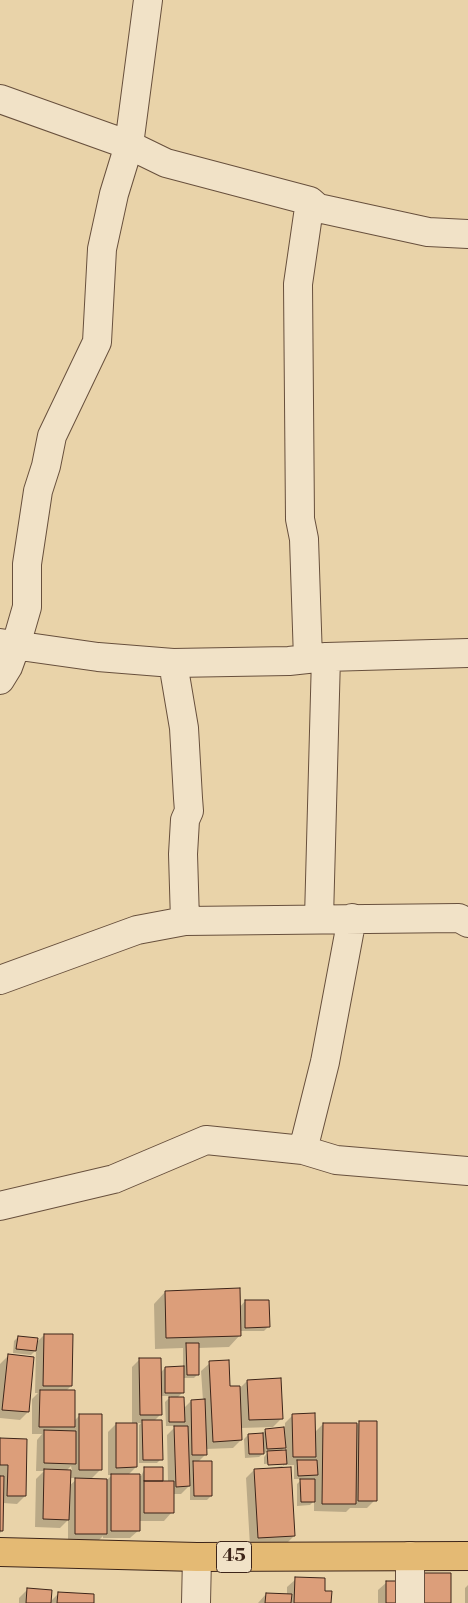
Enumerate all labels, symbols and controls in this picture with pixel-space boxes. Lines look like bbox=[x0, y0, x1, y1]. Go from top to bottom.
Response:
road number: 45 bbox=[216, 1541, 252, 1572]

